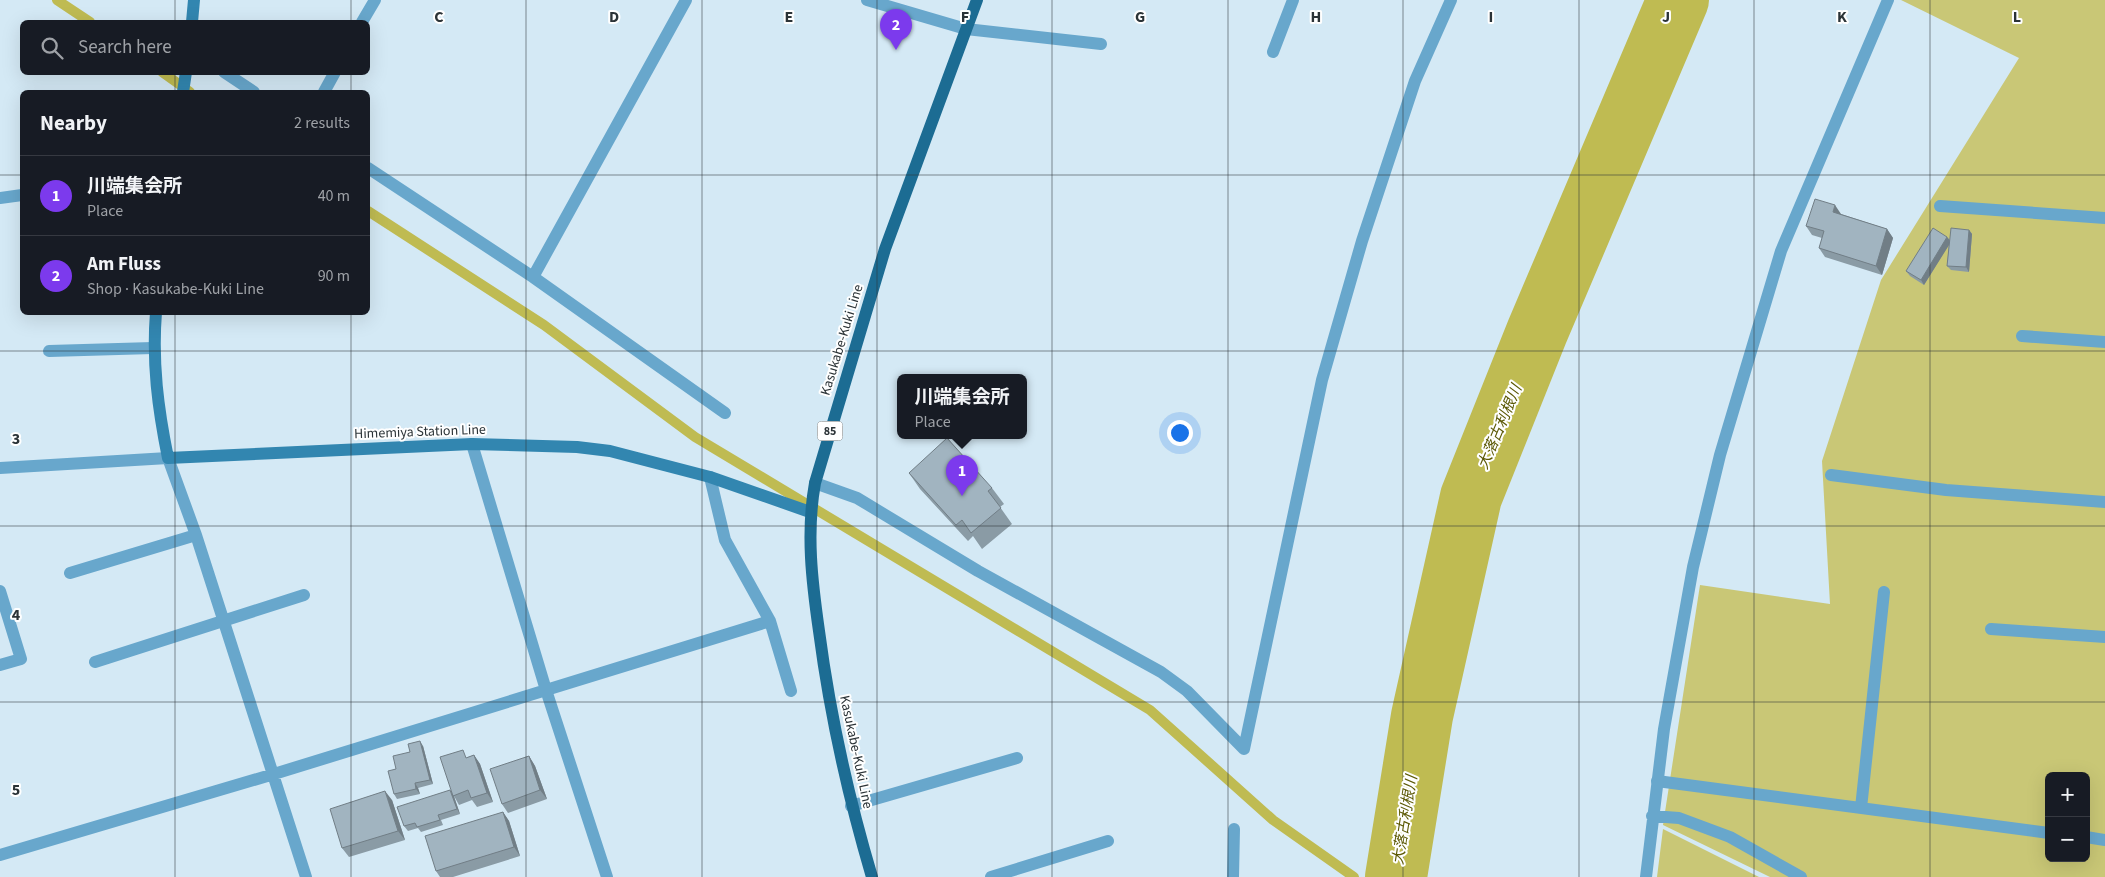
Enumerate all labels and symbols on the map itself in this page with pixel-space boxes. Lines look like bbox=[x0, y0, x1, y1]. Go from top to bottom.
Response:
text: C bbox=[434, 6, 444, 28]
text: D bbox=[609, 6, 619, 28]
text: E bbox=[785, 6, 793, 28]
text: F bbox=[961, 6, 969, 28]
text: G bbox=[1135, 6, 1145, 28]
text: H bbox=[1311, 6, 1321, 28]
text: I bbox=[1489, 6, 1493, 28]
text: J bbox=[1662, 6, 1670, 28]
text: K bbox=[1837, 6, 1847, 28]
text: L bbox=[2013, 6, 2021, 28]
pin: 2 bbox=[880, 9, 912, 50]
street label: Kasukabe-Kuki Line bbox=[816, 282, 868, 398]
water label: 大落古利根川 bbox=[1473, 380, 1528, 473]
street label: Himemiya Station Line bbox=[354, 420, 486, 444]
your location bbox=[1167, 420, 1193, 446]
road number: 85 bbox=[818, 422, 842, 441]
text: 3 bbox=[12, 428, 20, 450]
pin: 1 bbox=[946, 455, 978, 496]
text: 4 bbox=[12, 604, 21, 626]
street label: Kasukabe-Kuki Line bbox=[834, 694, 878, 810]
water label: 大落古利根川 bbox=[1388, 772, 1423, 866]
text: 5 bbox=[12, 779, 20, 801]

